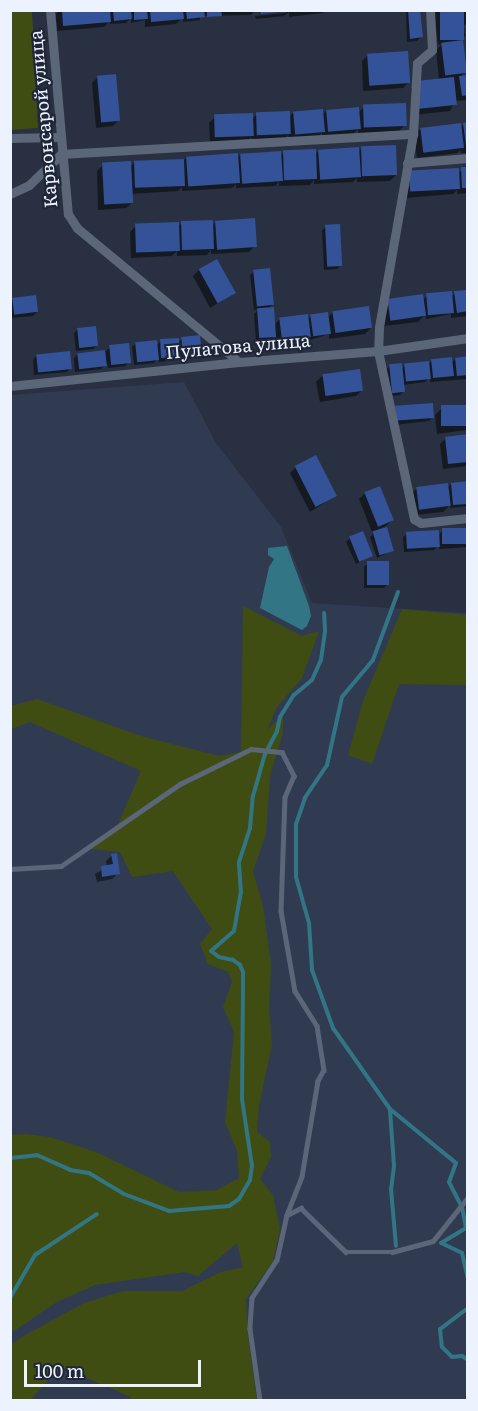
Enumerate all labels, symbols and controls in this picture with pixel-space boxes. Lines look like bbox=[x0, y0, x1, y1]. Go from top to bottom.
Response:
street label: Карвонсарой улица bbox=[24, 29, 62, 209]
street label: Пулатова улица bbox=[165, 329, 311, 363]
scale bar bbox=[27, 1348, 204, 1386]
text: 100 m bbox=[35, 1357, 84, 1384]

